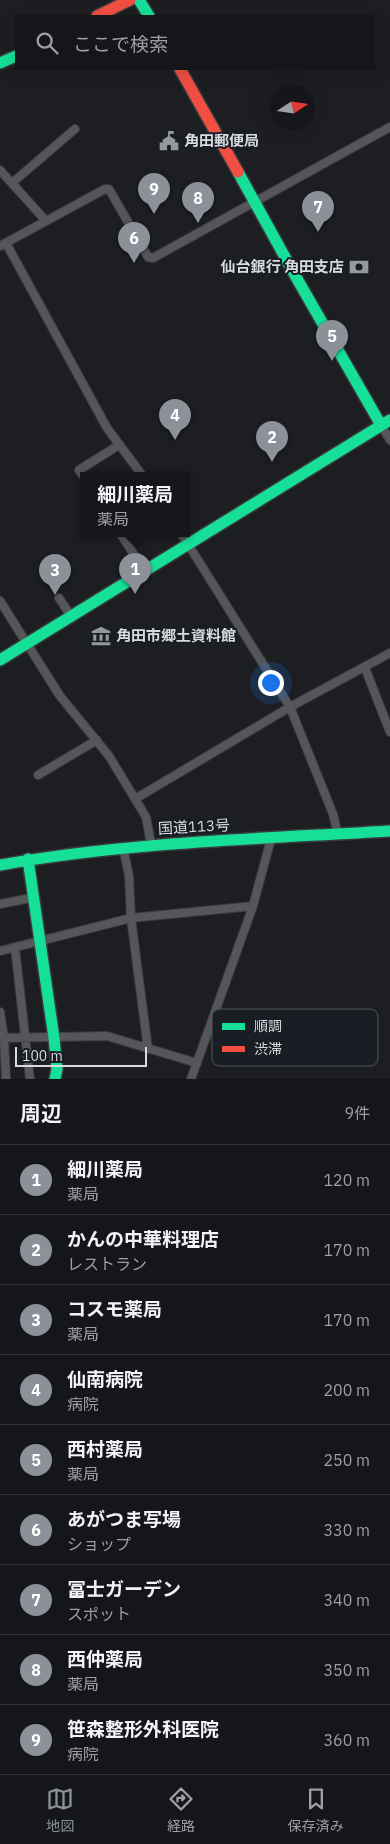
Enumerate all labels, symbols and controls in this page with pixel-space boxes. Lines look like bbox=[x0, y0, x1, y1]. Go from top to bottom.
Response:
search box bbox=[15, 15, 375, 70]
icon: search bbox=[33, 29, 61, 57]
text: ここで検索 bbox=[73, 32, 168, 56]
north arrow bbox=[270, 85, 315, 130]
public building icon: 角田郵便局 bbox=[158, 130, 180, 152]
place label: 角田郵便局 bbox=[184, 131, 259, 150]
pin: 9 bbox=[138, 173, 170, 214]
pin: 8 bbox=[182, 182, 214, 223]
pin: 7 bbox=[302, 191, 334, 232]
pin: 6 bbox=[118, 222, 150, 263]
bank icon: 仙台銀行 角田支店 bbox=[348, 256, 370, 278]
place label: 仙台銀行 角田支店 bbox=[220, 257, 344, 276]
pin: 5 bbox=[316, 320, 348, 361]
pin: 4 bbox=[159, 399, 191, 440]
pin: 2 bbox=[256, 421, 288, 462]
popup bbox=[80, 472, 190, 537]
text: 細川薬局 bbox=[97, 482, 173, 506]
text: 薬局 bbox=[97, 509, 129, 529]
pin: 1 bbox=[119, 553, 151, 594]
pin: 3 bbox=[39, 554, 71, 595]
museum icon: 角田市郷土資料館 bbox=[90, 625, 112, 647]
place label: 角田市郷土資料館 bbox=[116, 626, 236, 645]
your location bbox=[258, 670, 284, 696]
street label: 国道113号 bbox=[158, 815, 230, 838]
legend bbox=[212, 1009, 378, 1066]
text: 順調 bbox=[254, 1017, 282, 1035]
text: 渋滞 bbox=[254, 1040, 282, 1058]
scale bar bbox=[15, 1044, 148, 1067]
text: 100 m bbox=[22, 1047, 63, 1065]
text: 周辺 bbox=[20, 1099, 62, 1127]
text: 9件 bbox=[344, 1103, 370, 1123]
text: 細川薬局 bbox=[67, 1157, 143, 1181]
text: 1 bbox=[31, 1170, 41, 1190]
text: 120 m bbox=[323, 1170, 370, 1190]
text: 薬局 bbox=[67, 1184, 99, 1204]
text: かんの中華料理店 bbox=[67, 1227, 219, 1251]
text: 2 bbox=[31, 1240, 41, 1260]
text: 170 m bbox=[323, 1240, 370, 1260]
text: レストラン bbox=[67, 1254, 147, 1274]
text: コスモ薬局 bbox=[67, 1297, 162, 1321]
text: 3 bbox=[31, 1310, 41, 1330]
text: 170 m bbox=[323, 1310, 370, 1330]
text: 薬局 bbox=[67, 1324, 99, 1344]
text: 仙南病院 bbox=[67, 1367, 143, 1391]
text: 4 bbox=[31, 1380, 41, 1400]
text: 200 m bbox=[323, 1380, 370, 1400]
text: 病院 bbox=[67, 1394, 99, 1414]
text: 西村薬局 bbox=[67, 1437, 143, 1461]
text: 5 bbox=[31, 1450, 41, 1470]
text: 250 m bbox=[323, 1450, 370, 1470]
text: 薬局 bbox=[67, 1464, 99, 1484]
text: あがつま写場 bbox=[67, 1507, 181, 1531]
text: 6 bbox=[31, 1520, 41, 1540]
text: 330 m bbox=[323, 1520, 370, 1540]
text: ショップ bbox=[67, 1534, 131, 1554]
text: 冨士ガーデン bbox=[67, 1577, 181, 1601]
text: 7 bbox=[31, 1590, 41, 1610]
text: 340 m bbox=[323, 1590, 370, 1610]
text: スポット bbox=[67, 1604, 131, 1624]
text: 西仲薬局 bbox=[67, 1647, 143, 1671]
text: 8 bbox=[31, 1660, 41, 1680]
text: 350 m bbox=[323, 1660, 370, 1680]
text: 薬局 bbox=[67, 1674, 99, 1694]
text: 笹森整形外科医院 bbox=[67, 1717, 219, 1741]
text: 9 bbox=[31, 1730, 41, 1750]
text: 360 m bbox=[323, 1730, 370, 1750]
text: 病院 bbox=[67, 1744, 99, 1764]
tab: 地図 bbox=[46, 1785, 74, 1835]
tab: 経路 bbox=[167, 1785, 195, 1835]
tab: 保存済み bbox=[288, 1785, 344, 1835]

